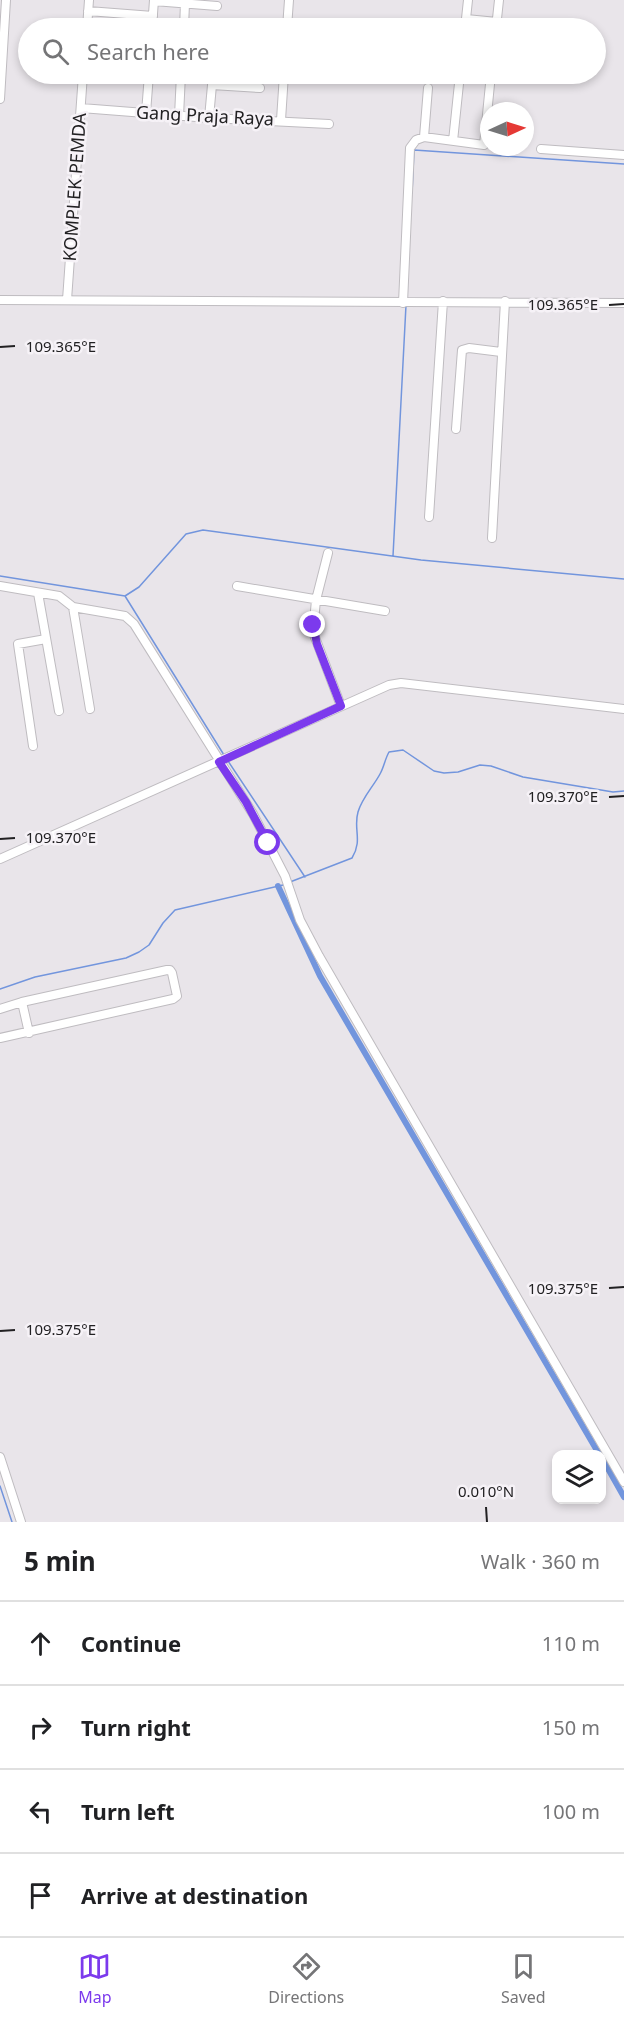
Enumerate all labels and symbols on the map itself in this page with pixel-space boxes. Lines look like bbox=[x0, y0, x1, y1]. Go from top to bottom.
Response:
street label: Gang Praja Raya bbox=[135, 99, 275, 131]
north arrow bbox=[480, 102, 534, 156]
street label: KOMPLEK PEMDA bbox=[57, 111, 91, 262]
text: 109.365°E bbox=[528, 294, 598, 314]
text: 109.365°E bbox=[26, 336, 96, 356]
route end bbox=[299, 611, 325, 637]
text: 109.370°E bbox=[528, 786, 598, 806]
text: 109.370°E bbox=[26, 827, 96, 847]
route start bbox=[254, 829, 280, 855]
text: 109.375°E bbox=[528, 1278, 598, 1298]
text: 109.375°E bbox=[26, 1319, 96, 1339]
text: 0.010°N bbox=[458, 1481, 514, 1501]

